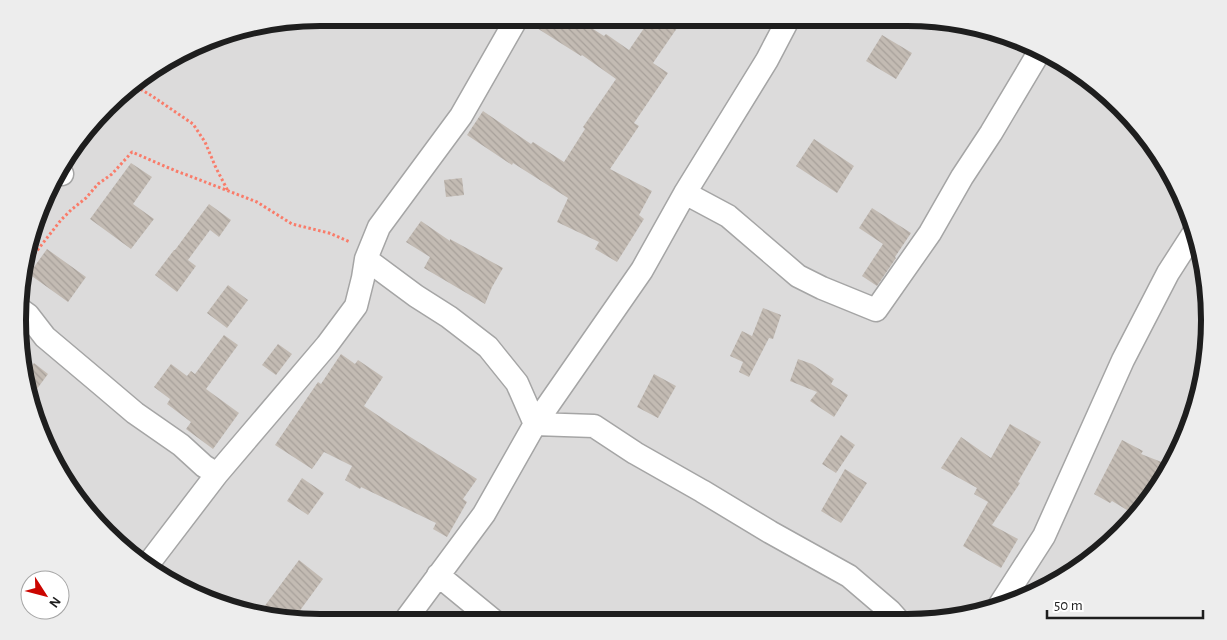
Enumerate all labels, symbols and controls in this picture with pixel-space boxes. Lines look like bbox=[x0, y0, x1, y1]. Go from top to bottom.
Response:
north arrow bbox=[20, 570, 70, 620]
scale bar bbox=[1047, 588, 1203, 620]
text: N bbox=[46, 594, 63, 610]
text: 50 m bbox=[1054, 598, 1083, 613]

